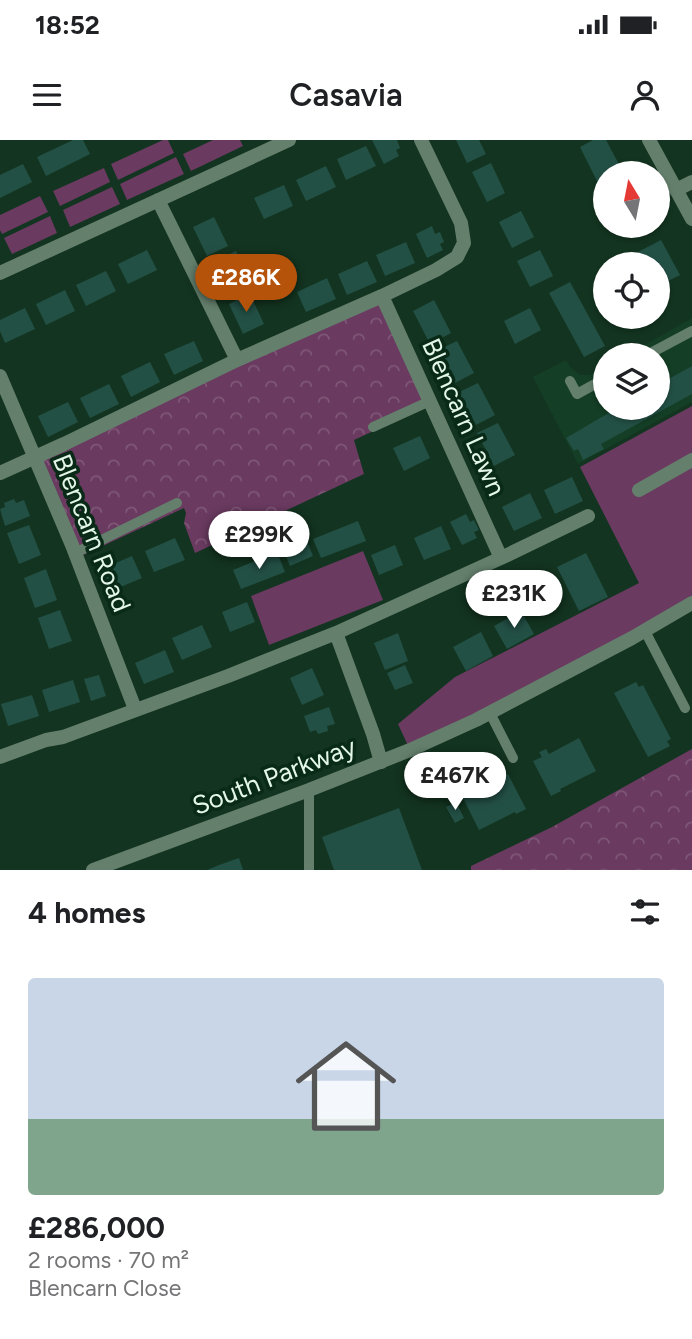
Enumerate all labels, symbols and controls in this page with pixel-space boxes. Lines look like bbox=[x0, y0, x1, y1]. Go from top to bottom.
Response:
text: 18:52 bbox=[35, 9, 100, 41]
icon: menu bbox=[28, 76, 66, 114]
text: Casavia bbox=[289, 76, 403, 114]
icon: person bbox=[626, 76, 664, 114]
north arrow bbox=[593, 161, 670, 238]
map controls bbox=[593, 161, 670, 420]
button: locate bbox=[593, 252, 670, 329]
pin: £286K bbox=[197, 254, 295, 314]
text: £286K bbox=[211, 263, 281, 291]
street label: Blencarn Lawn bbox=[415, 333, 513, 501]
button: layers bbox=[593, 343, 670, 420]
street label: Blencarn Road bbox=[46, 449, 138, 617]
pin: £299K bbox=[210, 512, 308, 571]
text: £299K bbox=[225, 520, 294, 548]
pin: £231K bbox=[465, 570, 563, 630]
text: £231K bbox=[482, 579, 546, 607]
street label: South Parkway bbox=[188, 730, 361, 822]
pin: £467K bbox=[406, 752, 504, 812]
text: £467K bbox=[420, 761, 490, 789]
icon: filters bbox=[626, 893, 664, 931]
text: 4 homes bbox=[28, 894, 145, 931]
icon: home bbox=[283, 1023, 409, 1149]
text: £286,000 bbox=[28, 1209, 165, 1246]
text: 2 rooms · 70 m² bbox=[28, 1246, 189, 1274]
text: Blencarn Close bbox=[28, 1274, 181, 1302]

